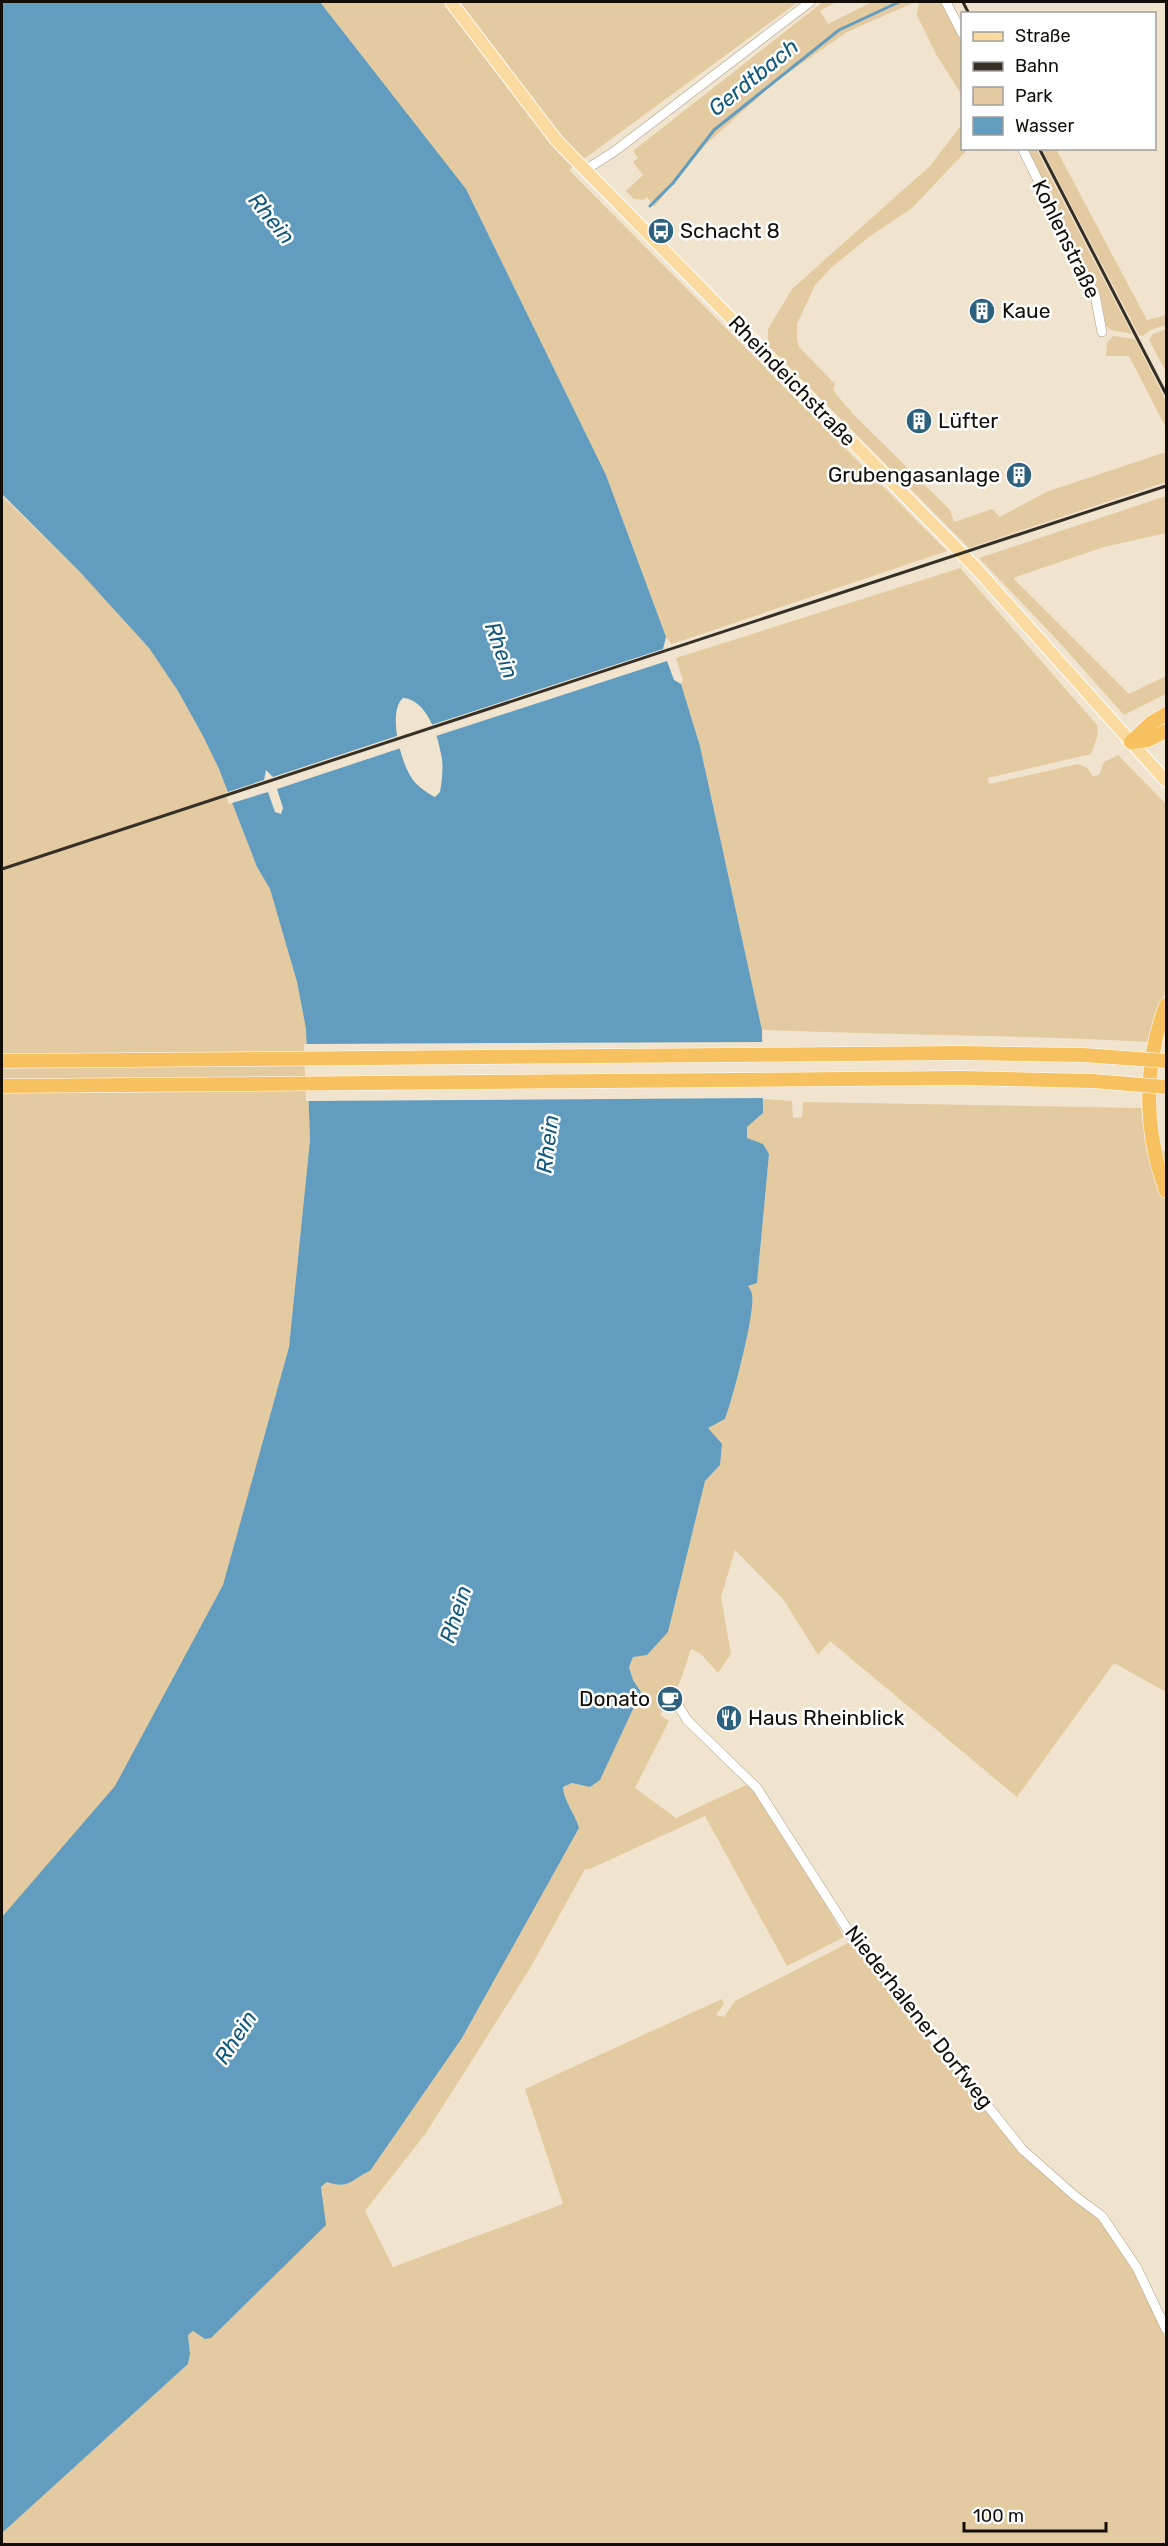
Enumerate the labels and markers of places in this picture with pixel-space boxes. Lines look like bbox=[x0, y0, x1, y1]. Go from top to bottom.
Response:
bus stop icon: Schacht 8 bbox=[646, 216, 676, 246]
place label: Schacht 8 bbox=[680, 218, 780, 243]
building icon: Kaue bbox=[967, 296, 997, 326]
place label: Kaue bbox=[1002, 298, 1050, 323]
building icon: Lüfter bbox=[904, 406, 934, 436]
place label: Lüfter bbox=[938, 408, 998, 433]
building icon: Grubengasanlage bbox=[1004, 460, 1034, 490]
place label: Grubengasanlage bbox=[828, 462, 1000, 487]
cafe icon: Donato bbox=[655, 1684, 685, 1714]
place label: Donato bbox=[579, 1686, 650, 1711]
restaurant icon: Haus Rheinblick bbox=[714, 1703, 744, 1733]
place label: Haus Rheinblick bbox=[748, 1705, 904, 1730]

